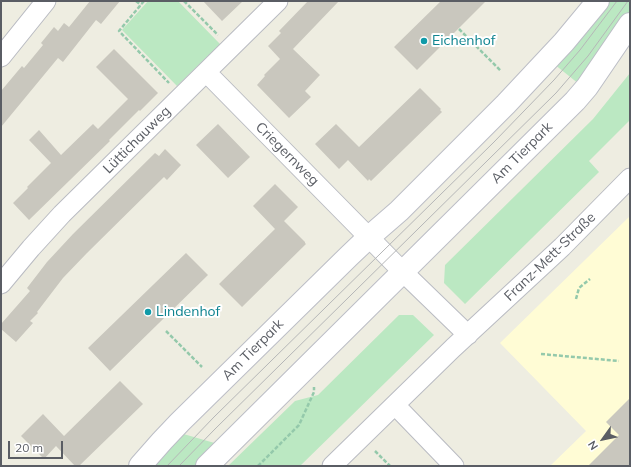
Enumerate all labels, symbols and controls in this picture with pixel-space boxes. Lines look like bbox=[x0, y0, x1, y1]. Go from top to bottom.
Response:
place label: Eichenhof bbox=[432, 33, 495, 49]
marker: Eichenhof bbox=[419, 36, 429, 46]
street label: Lüttichauweg bbox=[100, 103, 174, 177]
street label: Criegernweg bbox=[252, 119, 322, 189]
street label: Am Tierpark bbox=[488, 119, 556, 187]
street label: Franz-Mett-Straße bbox=[501, 209, 599, 305]
place label: Lindenhof bbox=[156, 304, 220, 320]
marker: Lindenhof bbox=[143, 307, 153, 317]
street label: Am Tierpark bbox=[219, 316, 287, 384]
north arrow bbox=[583, 419, 623, 459]
scale bar bbox=[10, 433, 65, 459]
text: N bbox=[585, 438, 601, 453]
text: 20 m bbox=[15, 440, 43, 455]

